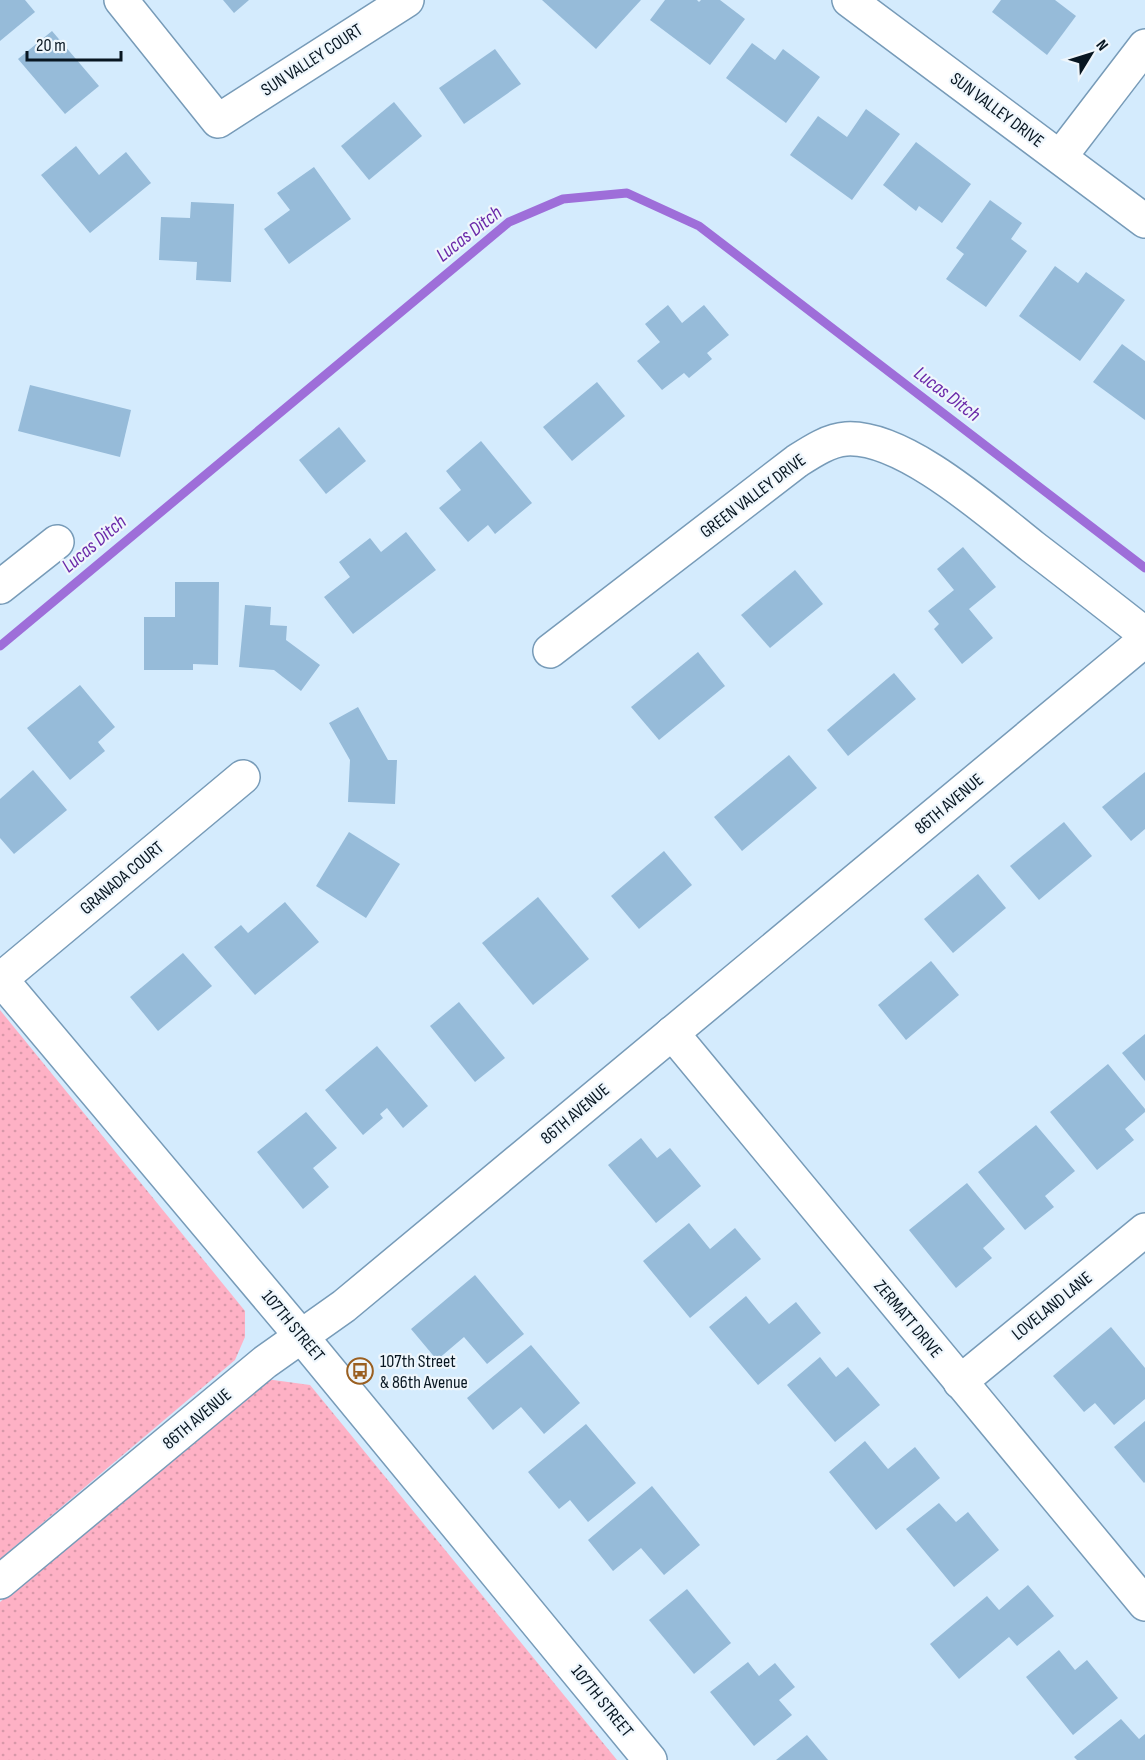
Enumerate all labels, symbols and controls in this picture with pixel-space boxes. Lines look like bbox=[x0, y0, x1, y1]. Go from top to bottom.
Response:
street label: SUN VALLEY COURT bbox=[257, 19, 367, 101]
scale bar bbox=[27, 24, 122, 62]
north arrow bbox=[1061, 24, 1121, 84]
text: 20 m bbox=[36, 35, 66, 56]
text: N bbox=[1092, 36, 1112, 55]
street label: SUN VALLEY DRIVE bbox=[946, 68, 1048, 152]
water label: Lucas Ditch bbox=[431, 201, 507, 267]
water label: Lucas Ditch bbox=[909, 361, 985, 427]
street label: GREEN VALLEY DRIVE bbox=[696, 449, 810, 543]
water label: Lucas Ditch bbox=[57, 510, 131, 578]
street label: 86TH AVENUE bbox=[910, 769, 988, 839]
street label: GRANADA COURT bbox=[76, 837, 168, 919]
street label: 86TH AVENUE bbox=[536, 1079, 614, 1149]
street label: LOVELAND LANE bbox=[1008, 1267, 1096, 1345]
street label: ZERMATT DRIVE bbox=[870, 1276, 946, 1362]
street label: 107TH STREET bbox=[257, 1286, 329, 1366]
place label: 107th Street & 86th Avenue bbox=[380, 1351, 468, 1393]
bus stop icon: 107th Street & 86th Avenue bbox=[345, 1356, 375, 1386]
street label: 86TH AVENUE bbox=[158, 1384, 236, 1454]
street label: 107TH STREET bbox=[567, 1661, 637, 1741]

